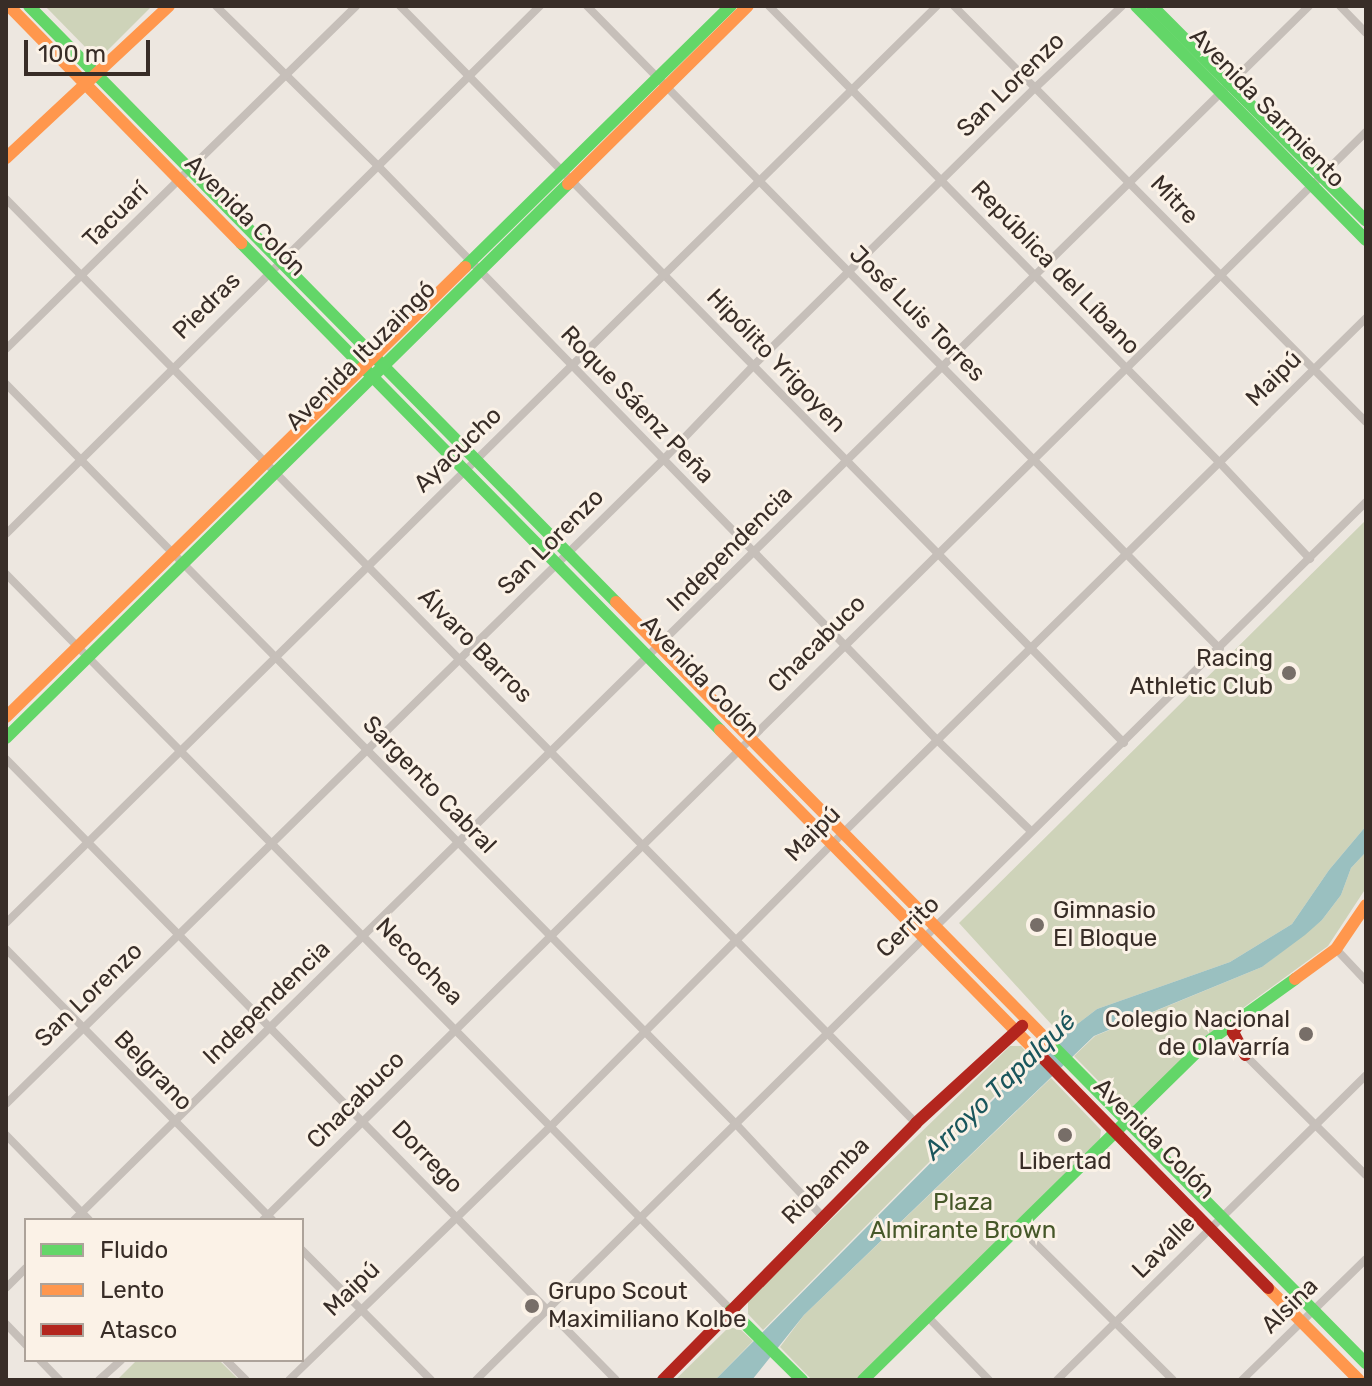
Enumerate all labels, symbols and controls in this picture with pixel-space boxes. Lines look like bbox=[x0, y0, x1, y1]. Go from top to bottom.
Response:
street label: Avenida Sarmiento bbox=[1183, 22, 1351, 194]
scale bar bbox=[28, 24, 154, 74]
street label: San Lorenzo bbox=[951, 27, 1071, 143]
text: 100 m bbox=[38, 40, 106, 68]
street label: Avenida Colón bbox=[178, 149, 312, 283]
street label: Mitre bbox=[1144, 170, 1204, 230]
street label: República del Líbano bbox=[964, 175, 1146, 361]
street label: Tacuarí bbox=[77, 176, 155, 254]
street label: José Luis Torres bbox=[843, 240, 991, 388]
street label: Piedras bbox=[167, 266, 247, 346]
street label: Avenida Ituzaingó bbox=[280, 275, 442, 437]
street label: Hipólito Yrigoyen bbox=[700, 283, 852, 439]
street label: Roque Sáenz Peña bbox=[554, 320, 720, 490]
street label: Maipú bbox=[1240, 345, 1308, 413]
street label: Ayacucho bbox=[408, 401, 508, 499]
street label: Independencia bbox=[661, 480, 799, 618]
street label: San Lorenzo bbox=[492, 483, 610, 601]
street label: Álvaro Barros bbox=[412, 583, 538, 709]
street label: Chacabuco bbox=[762, 589, 872, 699]
street label: Avenida Colón bbox=[634, 610, 766, 744]
place label: Racing Athletic Club bbox=[1130, 645, 1273, 701]
marker: Racing Athletic Club bbox=[1280, 664, 1298, 682]
street label: Sargento Cabral bbox=[356, 710, 502, 860]
street label: Maipú bbox=[779, 800, 847, 868]
street label: Cerrito bbox=[870, 890, 946, 964]
place label: Gimnasio El Bloque bbox=[1053, 897, 1157, 953]
street label: Necochea bbox=[369, 912, 469, 1012]
marker: Gimnasio El Bloque bbox=[1028, 916, 1046, 934]
street label: Independencia bbox=[197, 935, 337, 1071]
street label: San Lorenzo bbox=[29, 937, 149, 1053]
water label: Arroyo Tapalqué bbox=[917, 1005, 1083, 1167]
place label: Colegio Nacional de Olavarría bbox=[1105, 1006, 1290, 1062]
street label: Belgrano bbox=[108, 1025, 198, 1117]
marker: Colegio Nacional de Olavarría bbox=[1297, 1025, 1315, 1043]
street label: Chacabuco bbox=[301, 1045, 411, 1155]
street label: Avenida Colón bbox=[1087, 1072, 1221, 1206]
street label: Dorrego bbox=[385, 1115, 469, 1199]
marker: Libertad bbox=[1056, 1126, 1074, 1144]
street label: Riobamba bbox=[776, 1131, 876, 1231]
place label: Libertad bbox=[1018, 1148, 1112, 1176]
park label: Plaza Almirante Brown bbox=[870, 1189, 1056, 1245]
street label: Lavalle bbox=[1126, 1209, 1202, 1285]
legend bbox=[24, 1218, 304, 1362]
text: Fluido bbox=[100, 1236, 168, 1264]
street label: Maipú bbox=[318, 1255, 386, 1323]
street label: Alsina bbox=[1256, 1272, 1324, 1340]
text: Lento bbox=[100, 1276, 164, 1304]
place label: Grupo Scout Maximiliano Kolbe bbox=[548, 1278, 746, 1334]
marker: Grupo Scout Maximiliano Kolbe bbox=[523, 1297, 541, 1315]
text: Atasco bbox=[100, 1316, 177, 1344]

